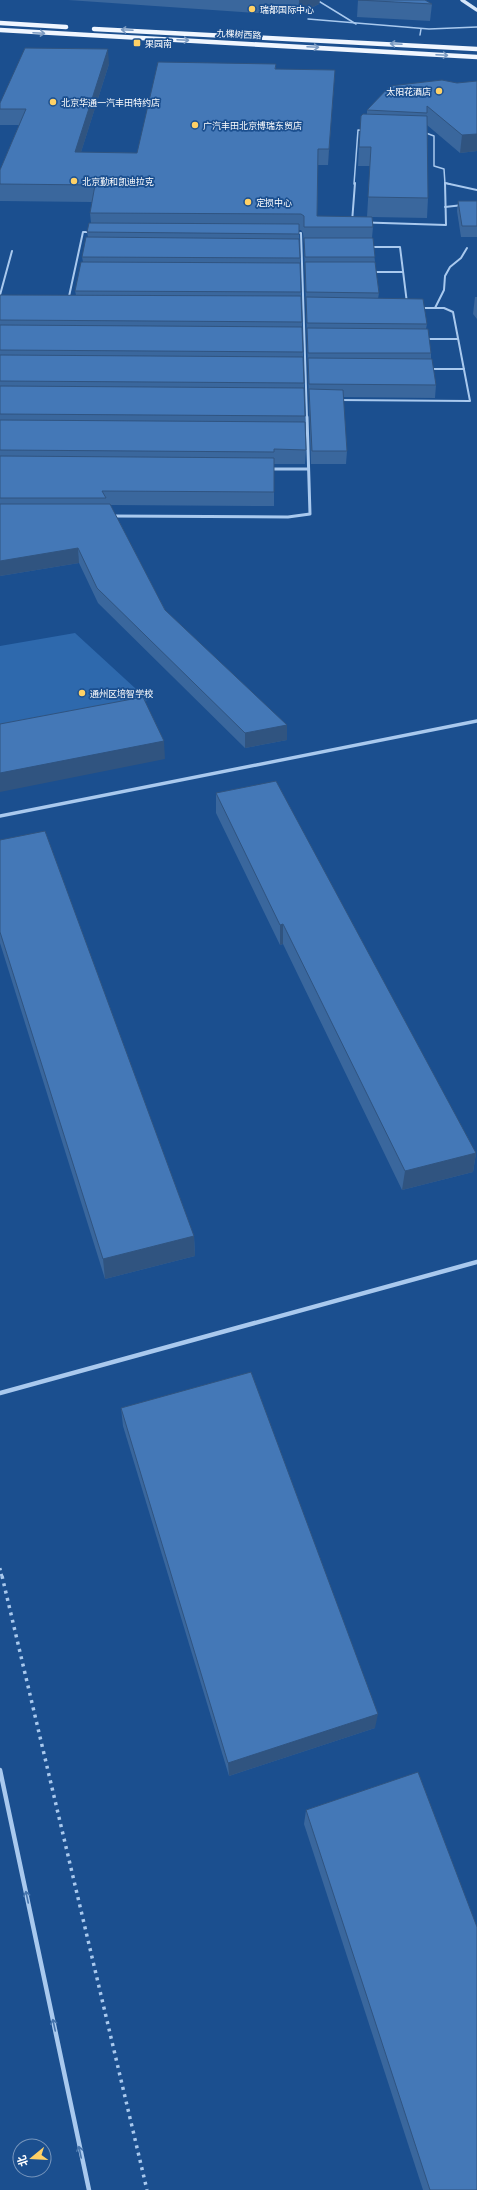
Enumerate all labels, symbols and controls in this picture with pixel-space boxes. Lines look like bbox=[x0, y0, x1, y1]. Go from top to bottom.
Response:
marker: 瑞都国际中心 bbox=[247, 4, 257, 14]
place label: 瑞都国际中心 bbox=[260, 4, 314, 15]
one-way arrow bbox=[121, 26, 134, 34]
street label: 九棵树西路 bbox=[216, 27, 262, 41]
one-way arrow bbox=[32, 29, 45, 36]
one-way arrow bbox=[176, 36, 189, 43]
marker: 果园南 bbox=[132, 38, 142, 48]
place label: 果园南 bbox=[145, 38, 172, 49]
one-way arrow bbox=[390, 41, 403, 48]
one-way arrow bbox=[306, 43, 319, 50]
one-way arrow bbox=[435, 51, 448, 58]
place label: 太阳花酒店 bbox=[386, 86, 431, 97]
marker: 太阳花酒店 bbox=[434, 86, 444, 96]
marker: 北京华通一汽丰田特约店 bbox=[48, 97, 58, 107]
place label: 北京华通一汽丰田特约店 bbox=[61, 97, 160, 108]
marker: 广汽丰田北京博瑞东贸店 bbox=[190, 120, 200, 130]
place label: 广汽丰田北京博瑞东贸店 bbox=[203, 120, 302, 131]
marker: 北京勤和凯迪拉克 bbox=[69, 176, 79, 186]
place label: 北京勤和凯迪拉克 bbox=[82, 176, 154, 187]
marker: 定损中心 bbox=[243, 197, 253, 207]
place label: 定损中心 bbox=[256, 197, 292, 208]
marker: 通州区培智学校 bbox=[77, 688, 87, 698]
place label: 通州区培智学校 bbox=[90, 688, 154, 699]
one-way arrow bbox=[22, 1891, 30, 1904]
one-way arrow bbox=[49, 2018, 57, 2031]
north arrow bbox=[12, 2138, 52, 2178]
one-way arrow bbox=[76, 2146, 84, 2159]
text: 北 bbox=[14, 2154, 31, 2168]

